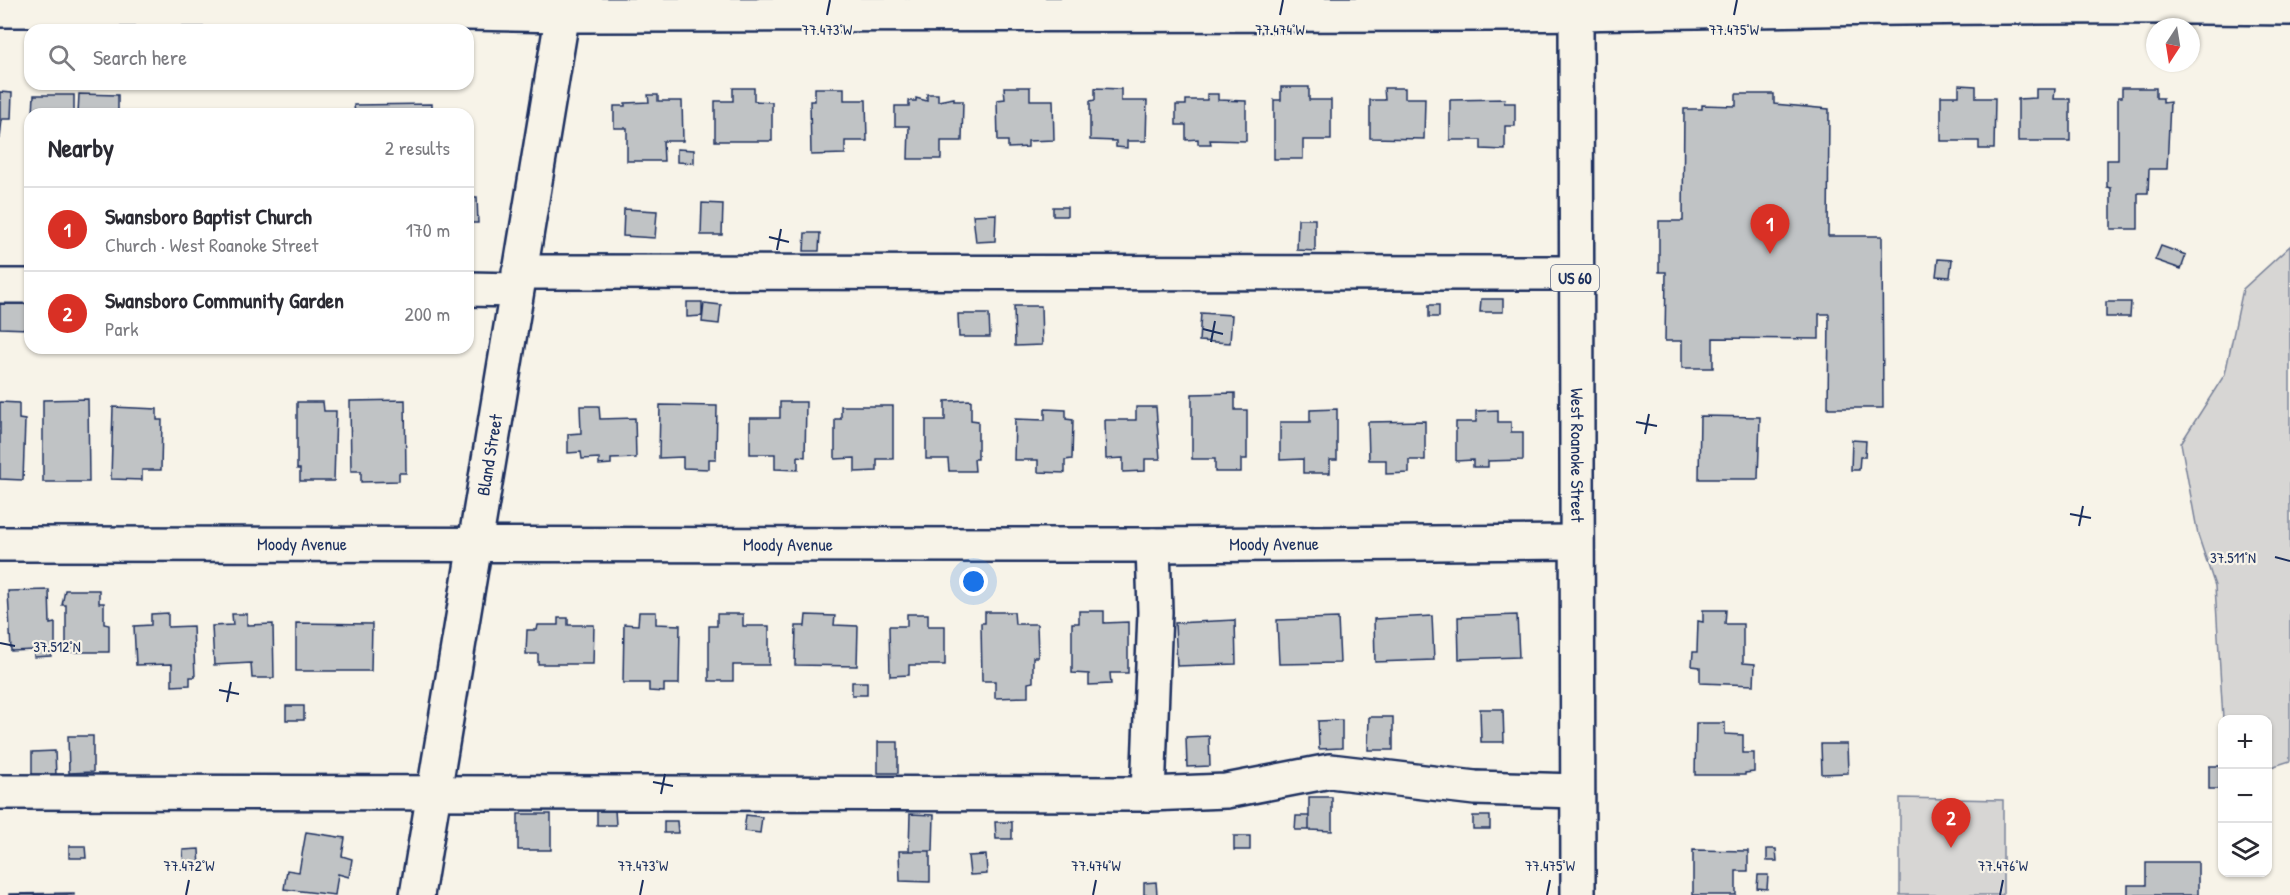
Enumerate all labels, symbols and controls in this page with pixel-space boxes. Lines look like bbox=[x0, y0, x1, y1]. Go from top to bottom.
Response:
north arrow bbox=[2146, 18, 2200, 72]
text: 77.473°W bbox=[802, 19, 853, 40]
text: 77.474°W bbox=[1255, 19, 1305, 40]
text: 77.475°W bbox=[1709, 19, 1760, 40]
search box bbox=[24, 24, 474, 90]
icon: search bbox=[45, 41, 78, 74]
text: Search here bbox=[93, 42, 187, 72]
text: Nearby bbox=[48, 130, 114, 165]
text: 2 results bbox=[385, 134, 450, 161]
text: Swansboro Baptist Church bbox=[105, 201, 312, 231]
pin: 1 bbox=[1750, 204, 1790, 254]
text: 1 bbox=[64, 216, 71, 243]
text: 170 m bbox=[406, 216, 450, 243]
text: Church · West Roanoke Street bbox=[105, 231, 318, 258]
road number: US 60 bbox=[1551, 265, 1599, 291]
text: Swansboro Community Garden bbox=[105, 285, 344, 315]
text: 2 bbox=[63, 300, 72, 327]
text: 200 m bbox=[405, 300, 450, 327]
text: Park bbox=[105, 315, 138, 342]
street label: West Roanoke Street bbox=[1565, 388, 1590, 523]
street label: Bland Street bbox=[470, 411, 508, 498]
street label: Moody Avenue bbox=[257, 531, 347, 556]
street label: Moody Avenue bbox=[1229, 531, 1319, 556]
street label: Moody Avenue bbox=[743, 532, 833, 557]
text: 37.511°N bbox=[2210, 547, 2256, 568]
your location bbox=[959, 567, 988, 596]
text: 37.512°N bbox=[33, 636, 81, 657]
map controls bbox=[2218, 715, 2272, 877]
button: + bbox=[2218, 715, 2272, 769]
button: − bbox=[2218, 769, 2272, 823]
pin: 2 bbox=[1932, 798, 1970, 848]
button: layers bbox=[2218, 823, 2272, 877]
text: 77.472°W bbox=[164, 855, 215, 876]
text: 77.473°W bbox=[618, 855, 669, 876]
text: 77.474°W bbox=[1071, 855, 1121, 876]
text: 77.475°W bbox=[1525, 855, 1576, 876]
text: 77.476°W bbox=[1978, 855, 2029, 876]

